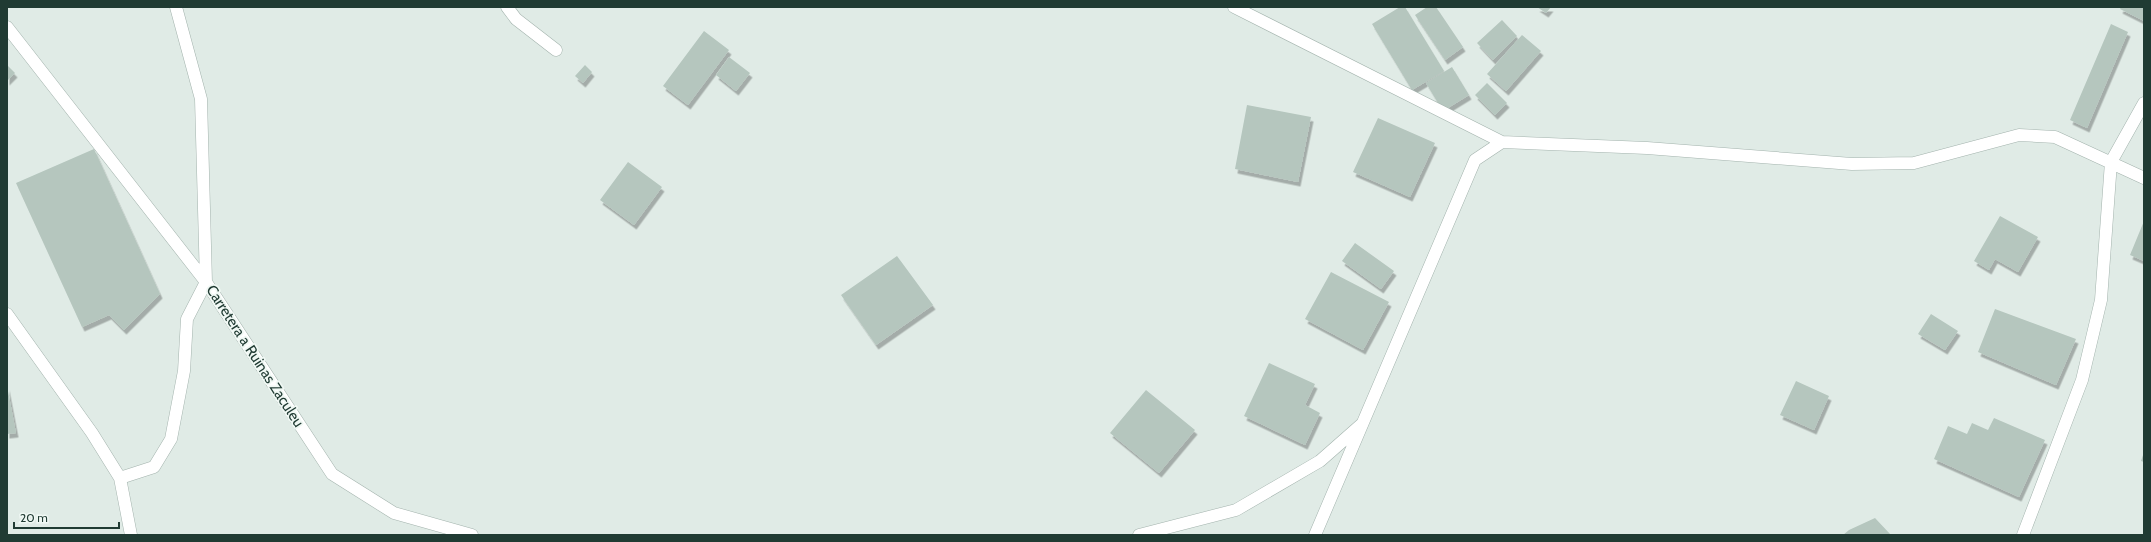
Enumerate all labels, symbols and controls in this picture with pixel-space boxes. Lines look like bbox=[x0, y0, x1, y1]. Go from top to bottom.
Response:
street label: Carretera a Ruinas Zaculeu bbox=[202, 282, 308, 430]
scale bar bbox=[14, 504, 119, 530]
text: 20 m bbox=[20, 510, 48, 525]

